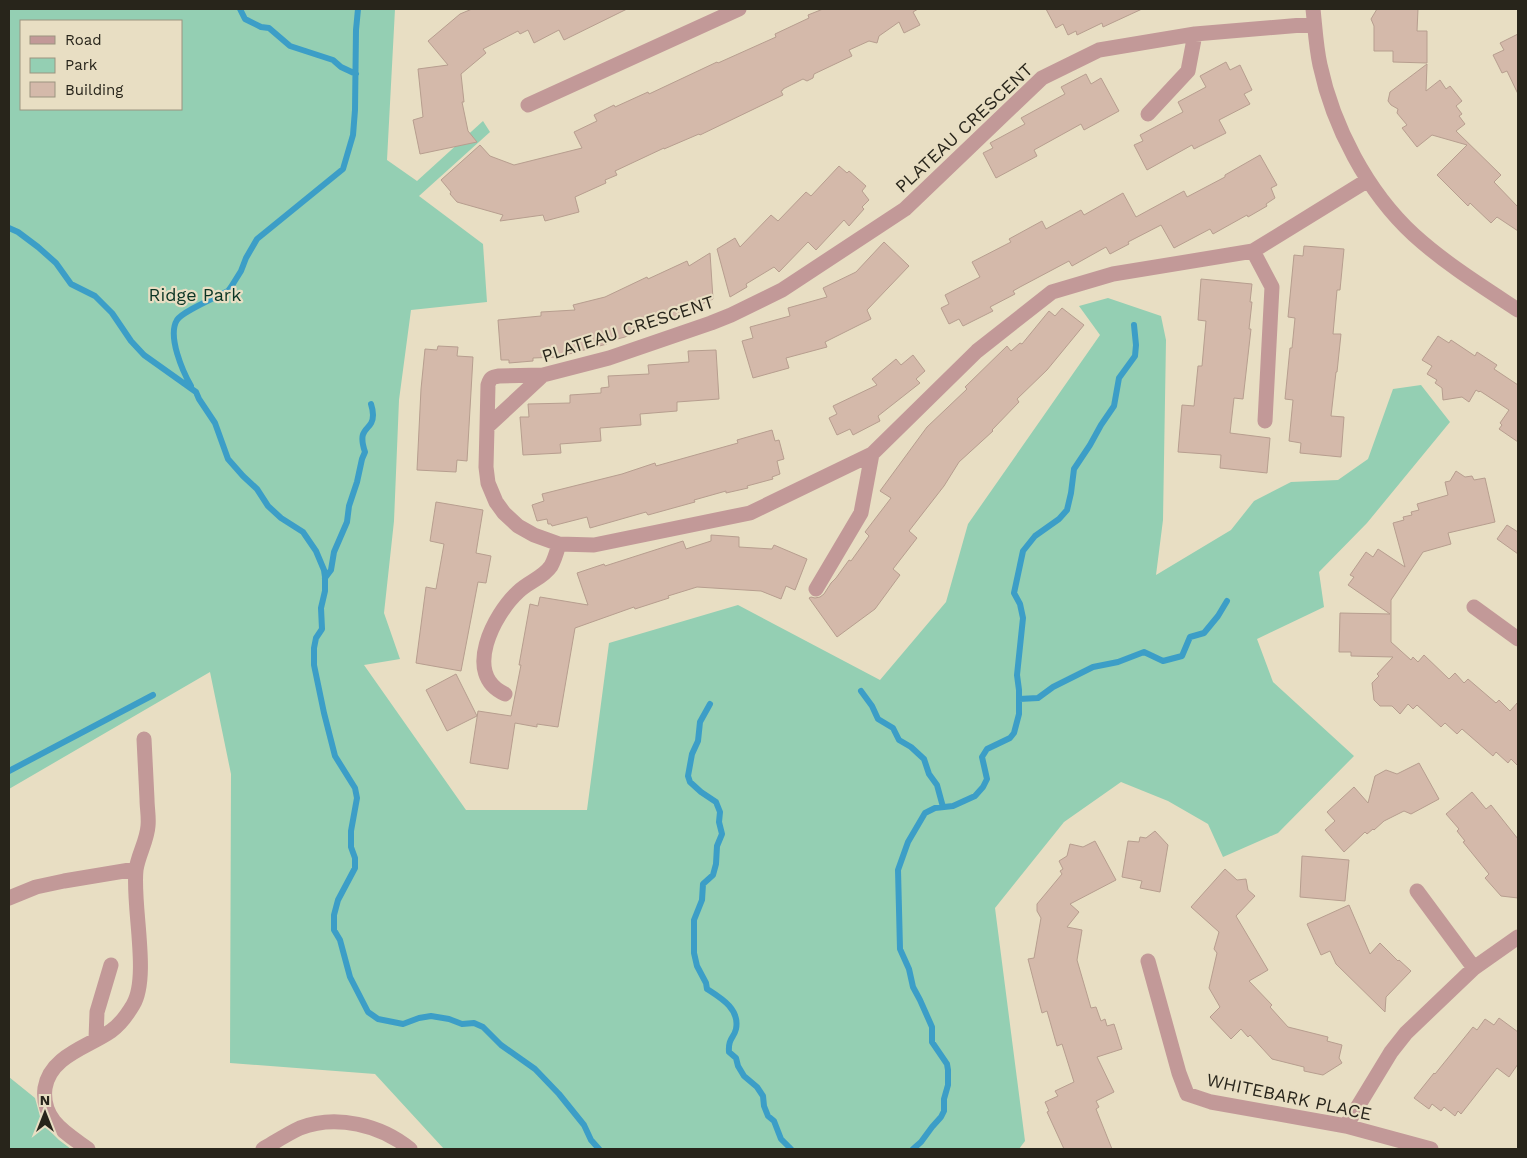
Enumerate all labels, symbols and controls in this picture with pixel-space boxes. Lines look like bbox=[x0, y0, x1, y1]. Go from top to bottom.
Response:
legend bbox=[20, 20, 182, 110]
text: Road bbox=[65, 31, 102, 49]
text: Park bbox=[65, 56, 98, 74]
street label: PLATEAU CRESCENT bbox=[891, 58, 1037, 197]
text: Building bbox=[65, 81, 123, 99]
park label: Ridge Park bbox=[149, 284, 241, 305]
street label: PLATEAU CRESCENT bbox=[539, 291, 717, 366]
street label: WHITEBARK PLACE bbox=[1205, 1069, 1374, 1124]
north arrow bbox=[20, 1088, 70, 1138]
text: N bbox=[40, 1092, 50, 1108]

